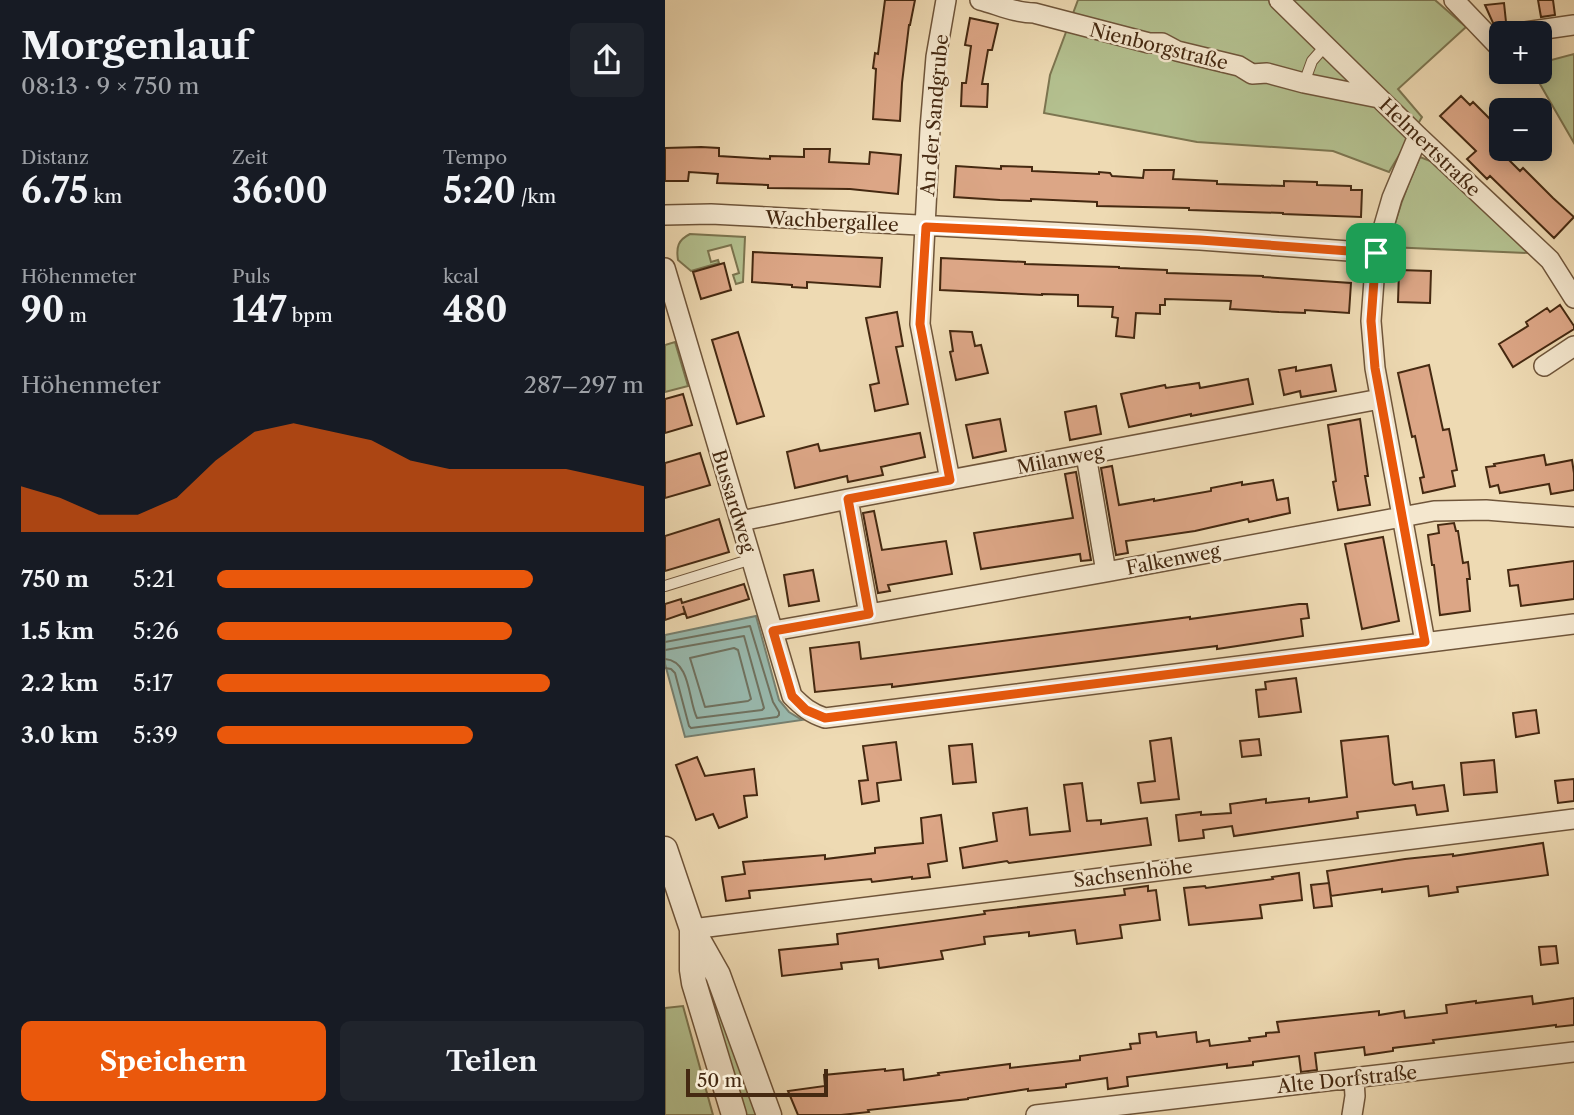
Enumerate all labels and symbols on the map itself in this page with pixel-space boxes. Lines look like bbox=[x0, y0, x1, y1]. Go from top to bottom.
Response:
street label: Nienborgstraße bbox=[1087, 18, 1230, 75]
street label: An der Sandgrube bbox=[916, 33, 953, 198]
street label: Helmertstraße bbox=[1374, 93, 1485, 201]
street label: Wachbergallee bbox=[764, 206, 899, 236]
pin bbox=[1346, 223, 1406, 283]
street label: Milanweg bbox=[1015, 440, 1106, 479]
street label: Bussardweg bbox=[707, 447, 760, 556]
street label: Falkenweg bbox=[1124, 539, 1223, 580]
street label: Sachsenhöhe bbox=[1072, 855, 1194, 892]
street label: Alte Dorfstraße bbox=[1275, 1061, 1418, 1098]
scale bar bbox=[686, 1066, 828, 1098]

